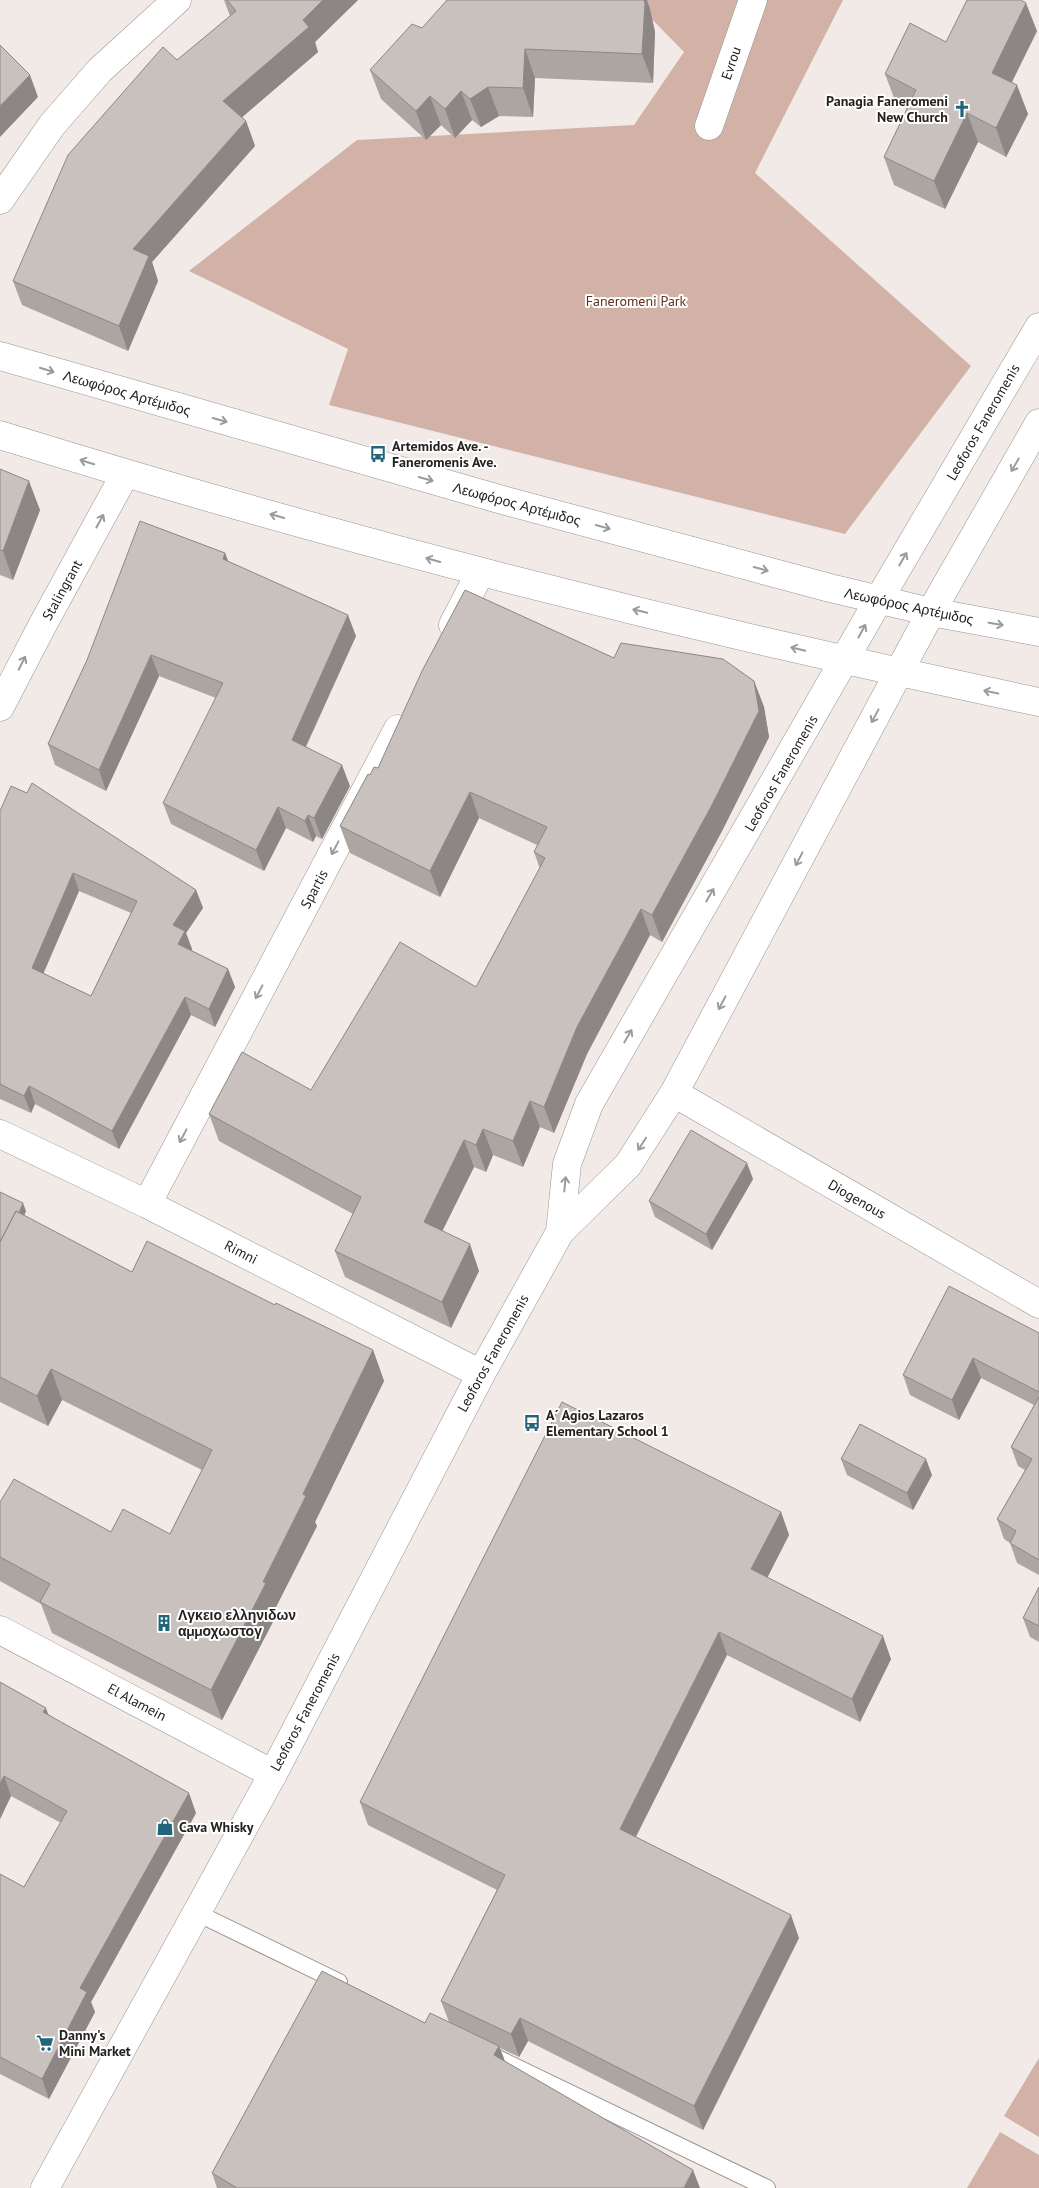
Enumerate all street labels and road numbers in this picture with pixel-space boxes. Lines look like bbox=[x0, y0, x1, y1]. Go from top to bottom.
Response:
street label: Evrou bbox=[717, 44, 745, 82]
street label: Leoforos Faneromenis bbox=[942, 361, 1024, 483]
street label: Λεωφόρος Αρτέμιδος bbox=[61, 366, 193, 420]
street label: Λεωφόρος Αρτέμιδος bbox=[451, 478, 583, 530]
street label: Stalingrant bbox=[38, 556, 86, 623]
street label: Λεωφόρος Αρτέμιδος bbox=[843, 584, 976, 629]
street label: Leoforos Faneromenis bbox=[740, 712, 822, 834]
street label: Spartis bbox=[296, 866, 332, 912]
street label: Diogenous bbox=[825, 1175, 889, 1223]
street label: Rimni bbox=[221, 1236, 261, 1268]
street label: Leoforos Faneromenis bbox=[453, 1291, 533, 1415]
street label: Leoforos Faneromenis bbox=[266, 1650, 344, 1774]
street label: El Alamein bbox=[105, 1679, 169, 1725]

